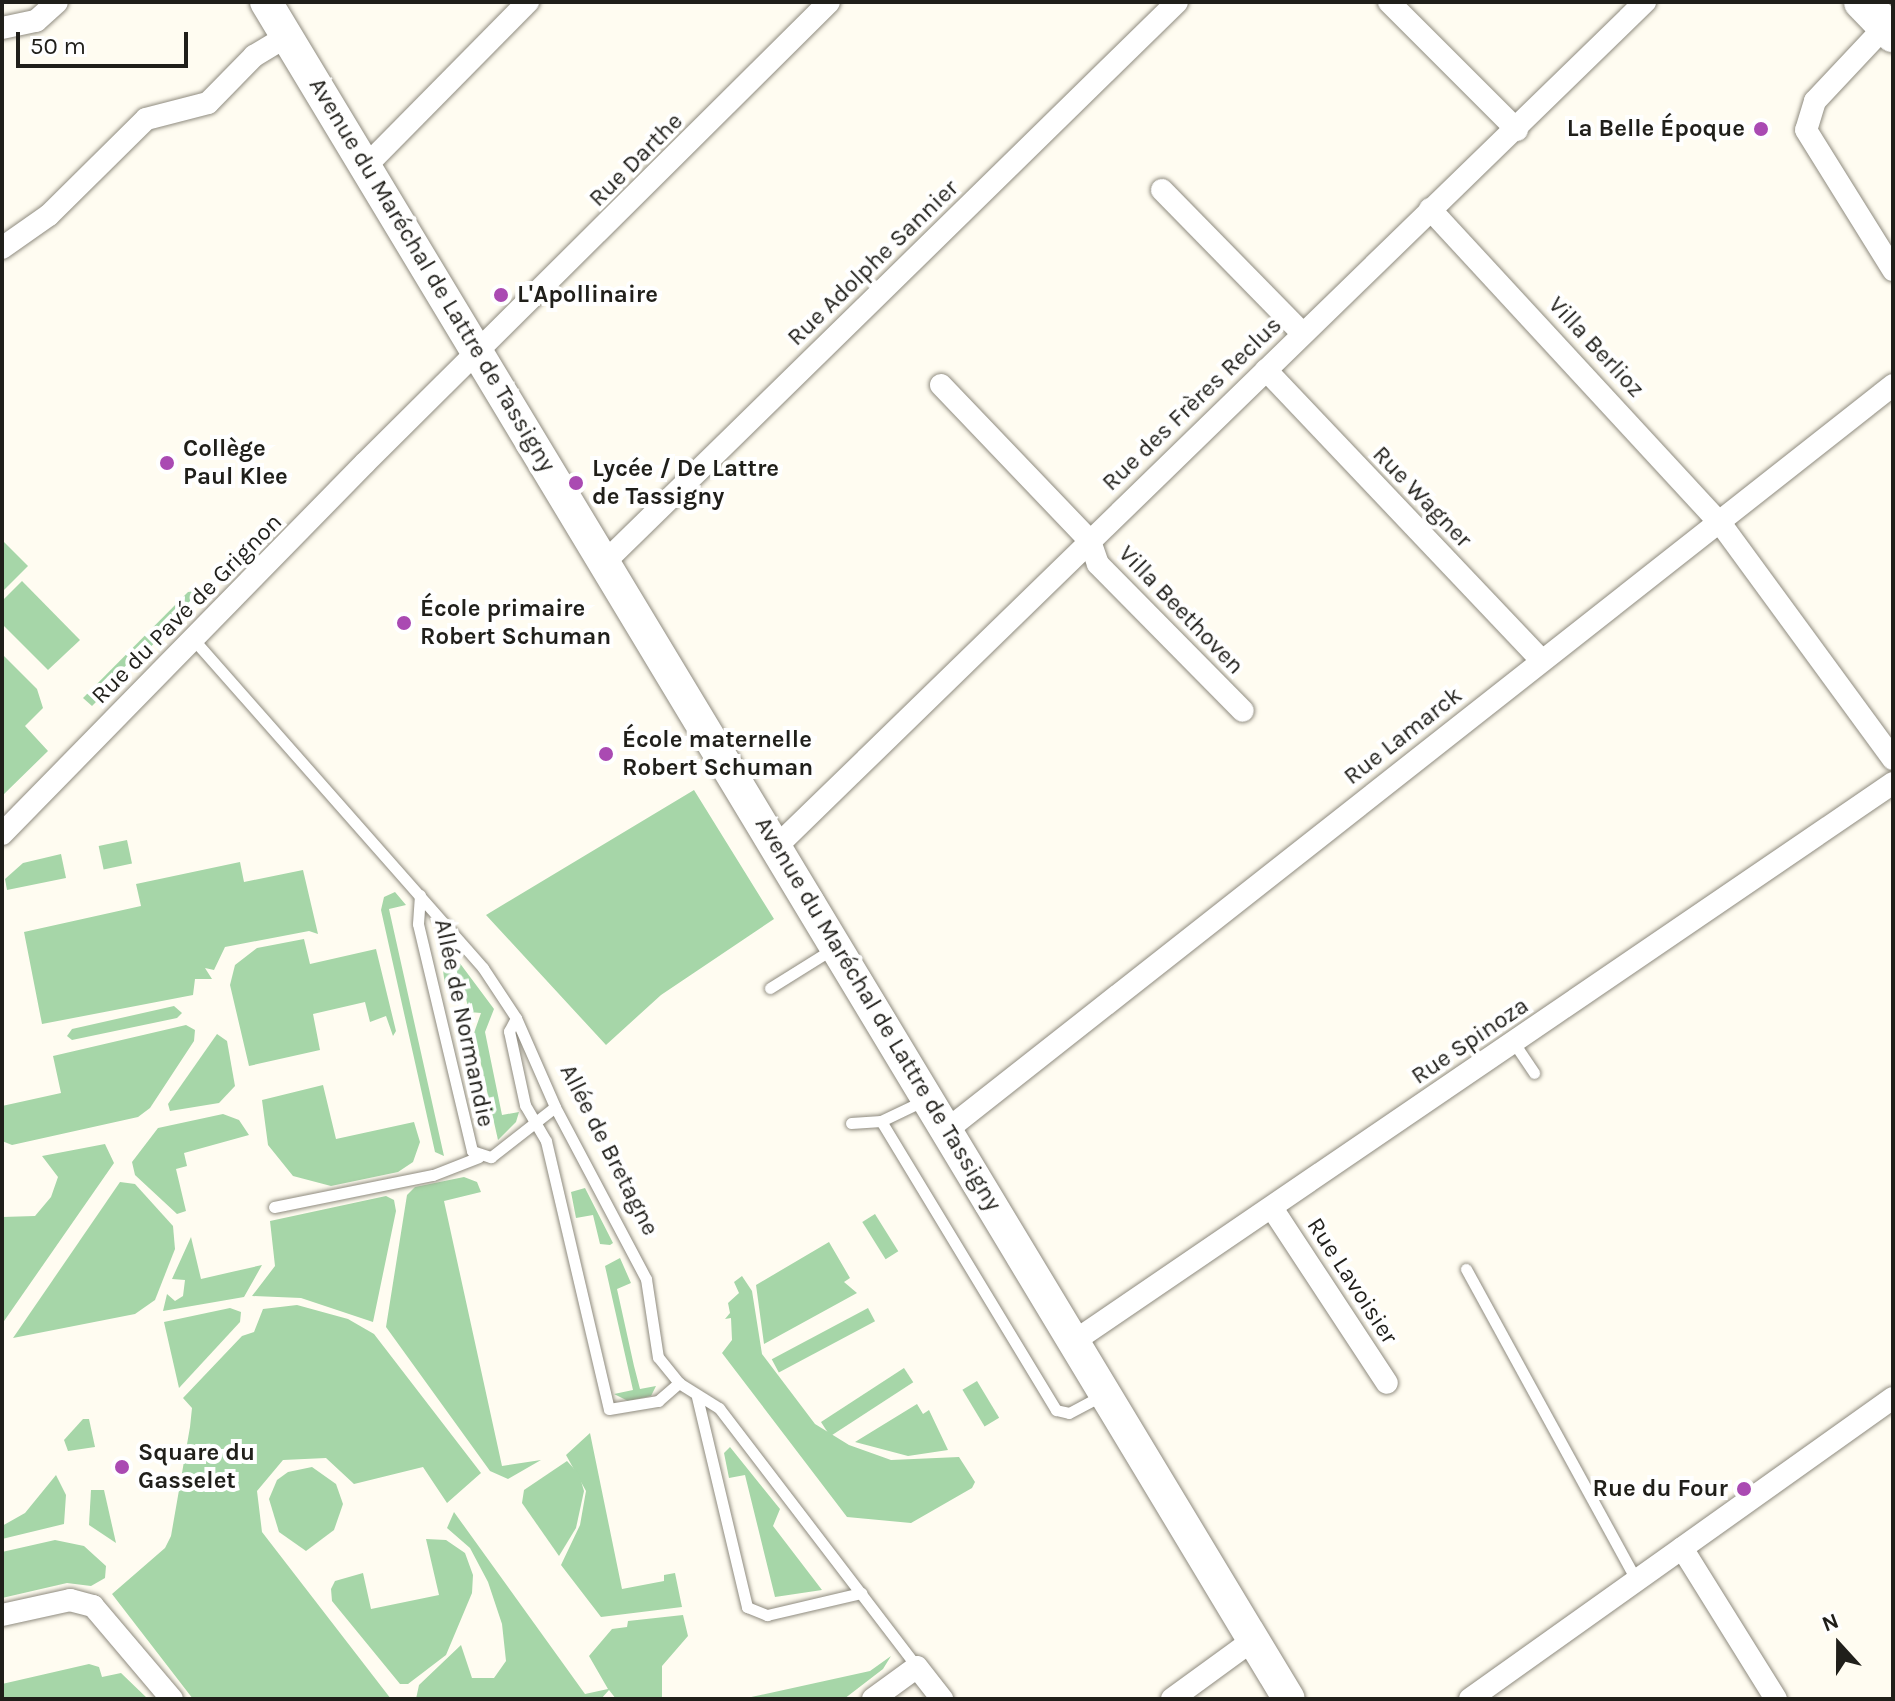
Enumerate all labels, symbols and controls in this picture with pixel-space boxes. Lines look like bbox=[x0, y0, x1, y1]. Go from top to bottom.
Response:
scale bar bbox=[20, 16, 192, 66]
text: 50 m bbox=[30, 32, 86, 60]
street label: Avenue du Maréchal de Lattre de Tassigny bbox=[303, 73, 561, 477]
street label: Rue Darthe bbox=[583, 107, 689, 213]
place label: La Belle Époque bbox=[1567, 115, 1745, 143]
marker: La Belle Époque bbox=[1752, 120, 1770, 138]
street label: Rue Adolphe Sannier bbox=[782, 174, 964, 352]
place label: L'Apollinaire bbox=[517, 281, 658, 309]
marker: L'Apollinaire bbox=[492, 286, 510, 304]
street label: Villa Berlioz bbox=[1542, 291, 1650, 403]
street label: Rue des Frères Reclus bbox=[1096, 311, 1288, 497]
place label: Collège Paul Klee bbox=[183, 435, 288, 491]
street label: Rue Wagner bbox=[1366, 440, 1478, 554]
marker: Collège Paul Klee bbox=[158, 454, 176, 472]
place label: Lycée / De Lattre de Tassigny bbox=[592, 455, 779, 511]
marker: Lycée / De Lattre de Tassigny bbox=[567, 474, 585, 492]
street label: Rue du Pavé de Grignon bbox=[86, 508, 288, 710]
street label: Villa Beethoven bbox=[1112, 540, 1250, 680]
place label: École primaire Robert Schuman bbox=[420, 595, 611, 651]
marker: École primaire Robert Schuman bbox=[395, 614, 413, 632]
street label: Rue Lamarck bbox=[1338, 681, 1468, 791]
place label: École maternelle Robert Schuman bbox=[622, 726, 813, 782]
marker: École maternelle Robert Schuman bbox=[597, 745, 615, 763]
street label: Avenue du Maréchal de Lattre de Tassigny bbox=[749, 812, 1007, 1216]
street label: Allée de Normandie bbox=[428, 916, 500, 1130]
street label: Rue Spinoza bbox=[1406, 991, 1534, 1091]
street label: Allée de Bretagne bbox=[553, 1060, 665, 1240]
street label: Rue Lavoisier bbox=[1300, 1212, 1404, 1350]
place label: Square du Gasselet bbox=[138, 1439, 255, 1495]
marker: Square du Gasselet bbox=[113, 1458, 131, 1476]
place label: Rue du Four bbox=[1592, 1475, 1728, 1503]
marker: Rue du Four bbox=[1735, 1480, 1753, 1498]
north arrow bbox=[1799, 1605, 1879, 1685]
text: N bbox=[1818, 1608, 1842, 1638]

